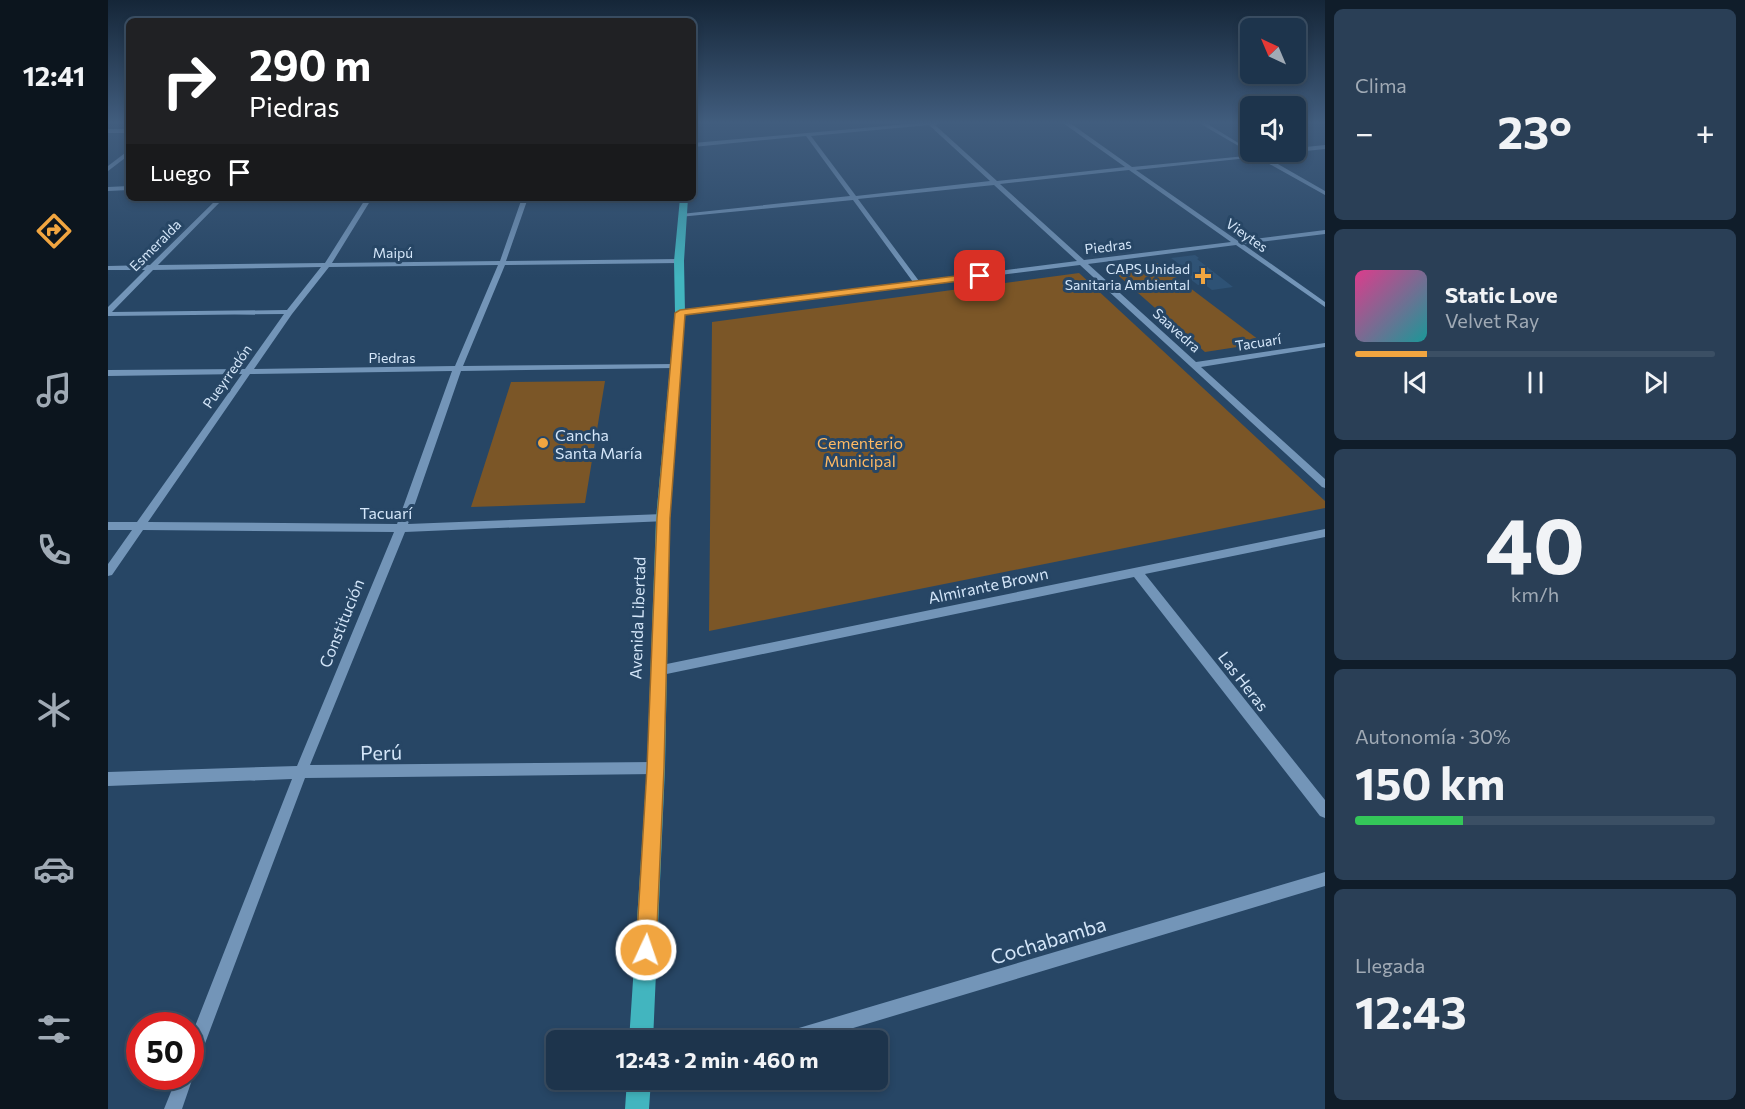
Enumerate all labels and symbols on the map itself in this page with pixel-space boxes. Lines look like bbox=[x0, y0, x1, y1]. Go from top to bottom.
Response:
north arrow bbox=[1240, 18, 1306, 84]
street label: Vieytes bbox=[1223, 215, 1271, 255]
street label: Esmeralda bbox=[126, 216, 184, 274]
street label: Piedras bbox=[1084, 235, 1132, 257]
street label: Maipú bbox=[373, 244, 413, 261]
pin bbox=[954, 250, 1005, 301]
place label: CAPS Unidad Sanitaria Ambiental bbox=[1065, 260, 1190, 293]
marker: CAPS Unidad Sanitaria Ambiental bbox=[1194, 267, 1212, 285]
street label: Saavedra bbox=[1150, 304, 1204, 356]
street label: Tacuarí bbox=[1234, 330, 1283, 354]
street label: Pueyrredón bbox=[199, 341, 255, 411]
street label: Piedras bbox=[369, 349, 416, 366]
place label: Cancha Santa María bbox=[555, 425, 642, 462]
park label: Cementerio Municipal bbox=[817, 433, 903, 470]
marker: Cancha Santa María bbox=[536, 436, 550, 450]
street label: Tacuarí bbox=[360, 503, 413, 522]
street label: Avenida Libertad bbox=[625, 556, 649, 680]
street label: Almirante Brown bbox=[926, 563, 1050, 607]
street label: Constitución bbox=[315, 576, 367, 670]
street label: Las Heras bbox=[1215, 647, 1273, 715]
street label: Perú bbox=[360, 740, 402, 764]
street label: Cochabamba bbox=[987, 911, 1109, 969]
position arrow bbox=[614, 918, 678, 982]
speed limit sign: 50 bbox=[126, 1012, 204, 1090]

